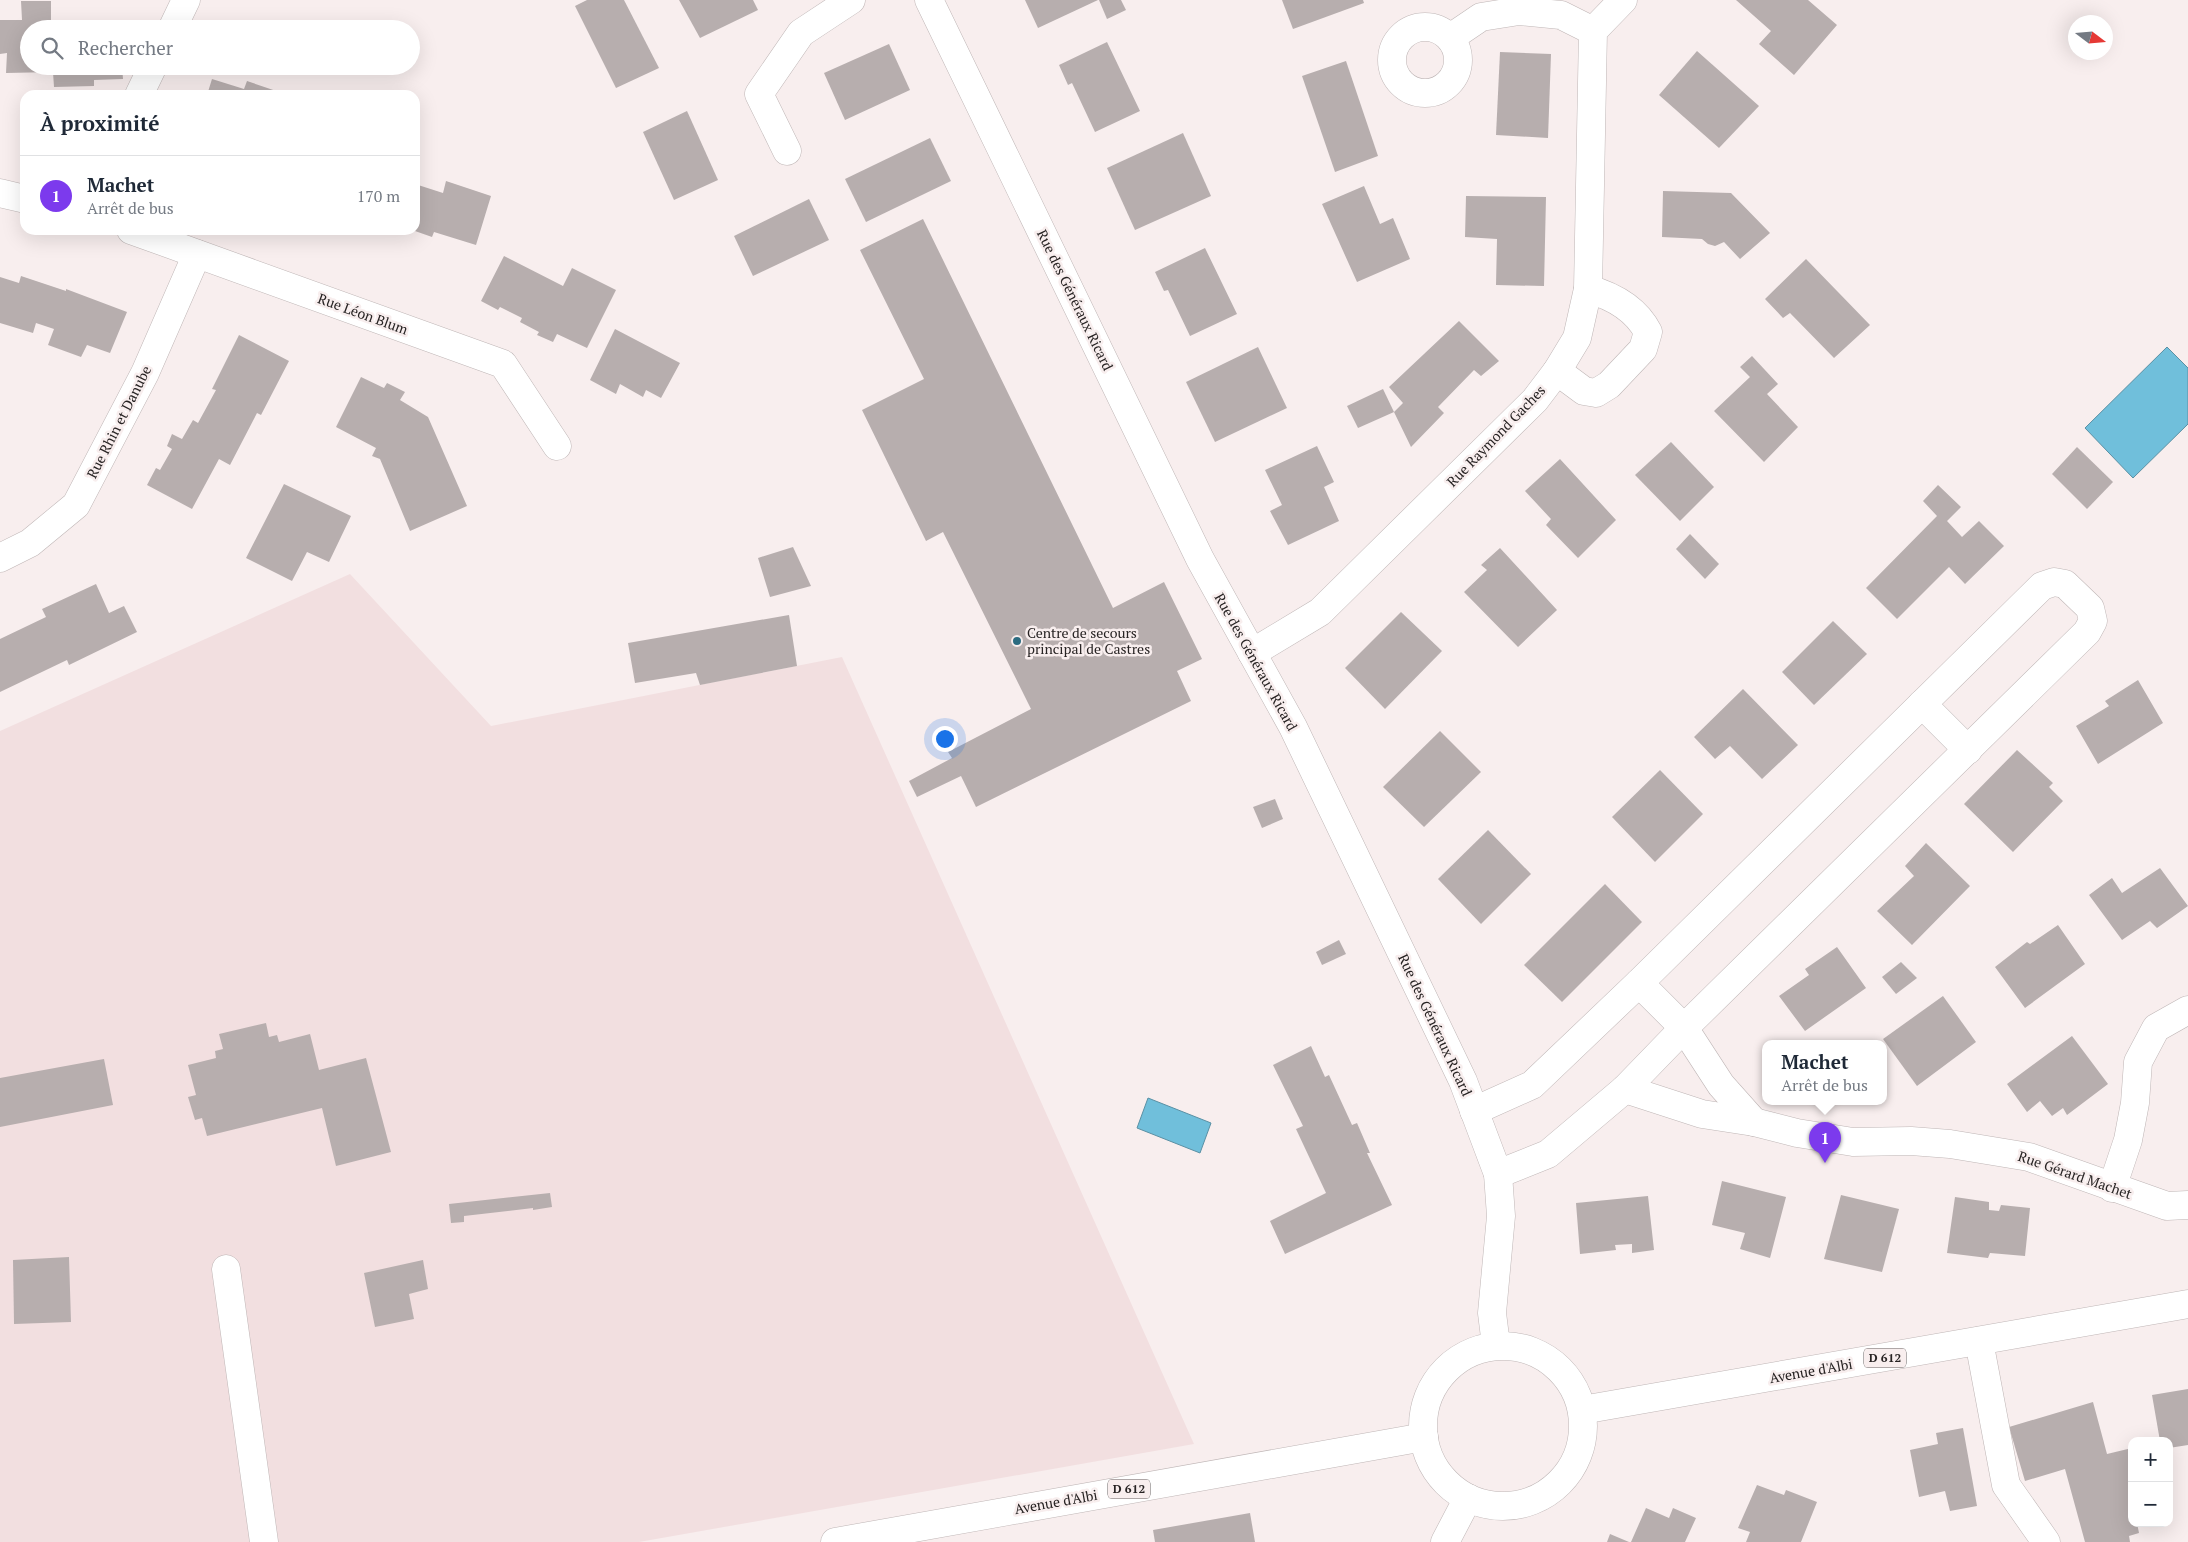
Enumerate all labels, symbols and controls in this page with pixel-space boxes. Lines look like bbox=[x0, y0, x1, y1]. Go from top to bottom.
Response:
north arrow bbox=[2068, 15, 2113, 60]
search box bbox=[20, 20, 420, 75]
icon: search bbox=[38, 34, 66, 62]
text: Rechercher bbox=[78, 35, 173, 60]
text: À proximité bbox=[40, 109, 160, 137]
text: Machet bbox=[87, 172, 154, 197]
text: 1 bbox=[51, 185, 61, 207]
text: 170 m bbox=[357, 185, 400, 207]
text: Arrêt de bus bbox=[87, 197, 174, 219]
street label: Rue des Généraux Ricard bbox=[1033, 226, 1118, 374]
street label: Rue Léon Blum bbox=[316, 288, 411, 339]
street label: Rue Rhin et Danube bbox=[82, 362, 155, 481]
street label: Rue Raymond Gaches bbox=[1442, 381, 1549, 491]
street label: Rue des Généraux Ricard bbox=[1211, 589, 1302, 734]
place label: Centre de secours principal de Castres bbox=[1027, 623, 1150, 658]
marker: Centre de secours principal de Castres bbox=[1011, 635, 1023, 647]
your location bbox=[932, 726, 958, 752]
street label: Rue des Généraux Ricard bbox=[1394, 951, 1477, 1099]
popup bbox=[1762, 1040, 1887, 1105]
text: Machet bbox=[1781, 1049, 1849, 1074]
text: Arrêt de bus bbox=[1781, 1074, 1868, 1096]
pin: 1 bbox=[1809, 1122, 1841, 1163]
street label: Rue Gérard Machet bbox=[2016, 1146, 2135, 1203]
road number: D 612 bbox=[1864, 1349, 1906, 1368]
street label: Avenue d'Albi bbox=[1768, 1354, 1854, 1387]
map controls bbox=[2128, 1437, 2173, 1527]
button: + bbox=[2128, 1437, 2173, 1482]
road number: D 612 bbox=[1108, 1480, 1150, 1498]
button: − bbox=[2128, 1482, 2173, 1527]
street label: Avenue d'Albi bbox=[1013, 1485, 1099, 1518]

